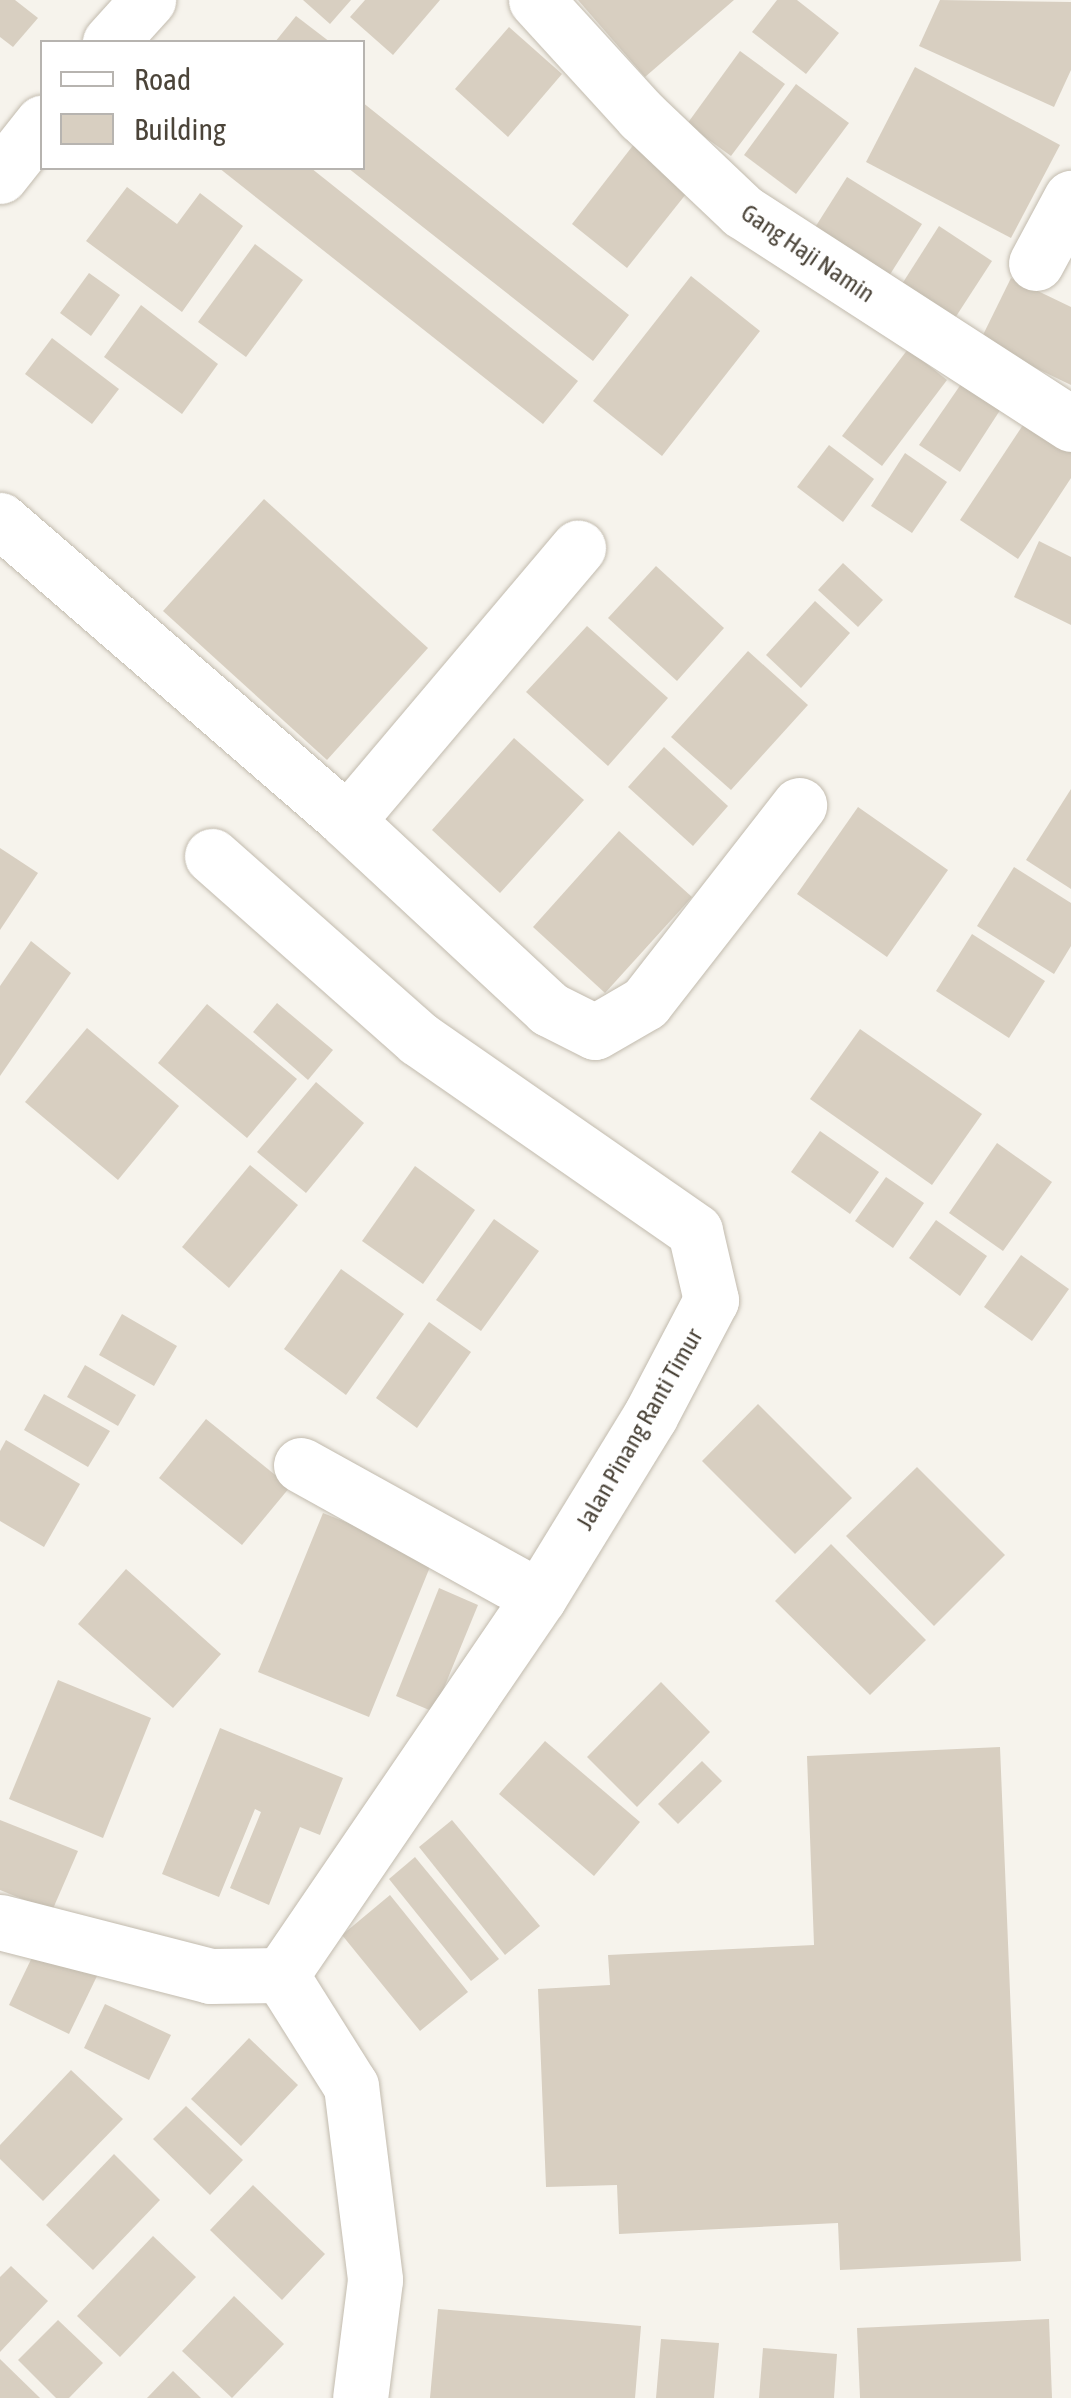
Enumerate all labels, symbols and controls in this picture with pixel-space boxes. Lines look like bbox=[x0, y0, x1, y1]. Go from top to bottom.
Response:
legend bbox=[40, 40, 365, 170]
text: Road bbox=[134, 62, 191, 96]
text: Building bbox=[134, 112, 226, 146]
street label: Gang Haji Namin bbox=[736, 197, 880, 309]
street label: Jalan Pinang Ranti Timur bbox=[569, 1323, 709, 1535]

